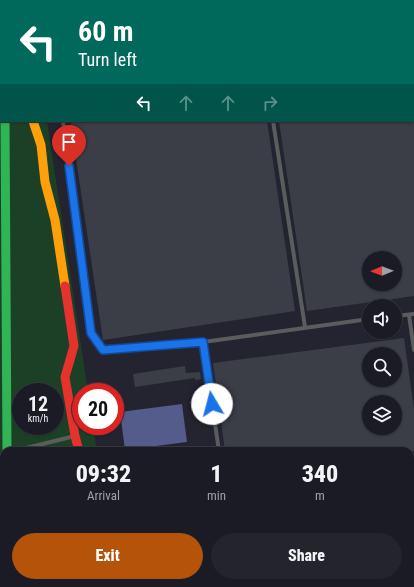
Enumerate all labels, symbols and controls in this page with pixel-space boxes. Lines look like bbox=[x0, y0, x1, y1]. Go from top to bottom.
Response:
text: 60 m bbox=[78, 15, 134, 48]
icon: left bbox=[12, 16, 64, 68]
text: Turn left bbox=[78, 49, 137, 70]
icon: left bbox=[133, 92, 155, 114]
icon: ahead bbox=[175, 92, 197, 114]
icon: ahead bbox=[217, 92, 239, 114]
icon: right bbox=[259, 92, 281, 114]
pin bbox=[52, 125, 86, 166]
icon: arrive bbox=[58, 131, 80, 153]
north arrow bbox=[362, 251, 402, 291]
map controls bbox=[362, 251, 402, 435]
button: sound bbox=[362, 299, 402, 339]
button: search bbox=[362, 347, 402, 387]
speed limit sign: 20 bbox=[72, 383, 124, 435]
position arrow bbox=[191, 383, 233, 425]
text: 12 bbox=[28, 392, 48, 416]
button: layers bbox=[362, 395, 402, 435]
text: km/h bbox=[28, 413, 48, 424]
text: 09:32 bbox=[76, 460, 131, 488]
text: 1 bbox=[210, 460, 223, 488]
text: 340 bbox=[302, 460, 338, 488]
text: Arrival bbox=[87, 488, 120, 503]
text: min bbox=[207, 488, 226, 503]
text: m bbox=[315, 488, 325, 503]
button: Exit bbox=[12, 533, 203, 579]
button: Share bbox=[211, 533, 402, 579]

